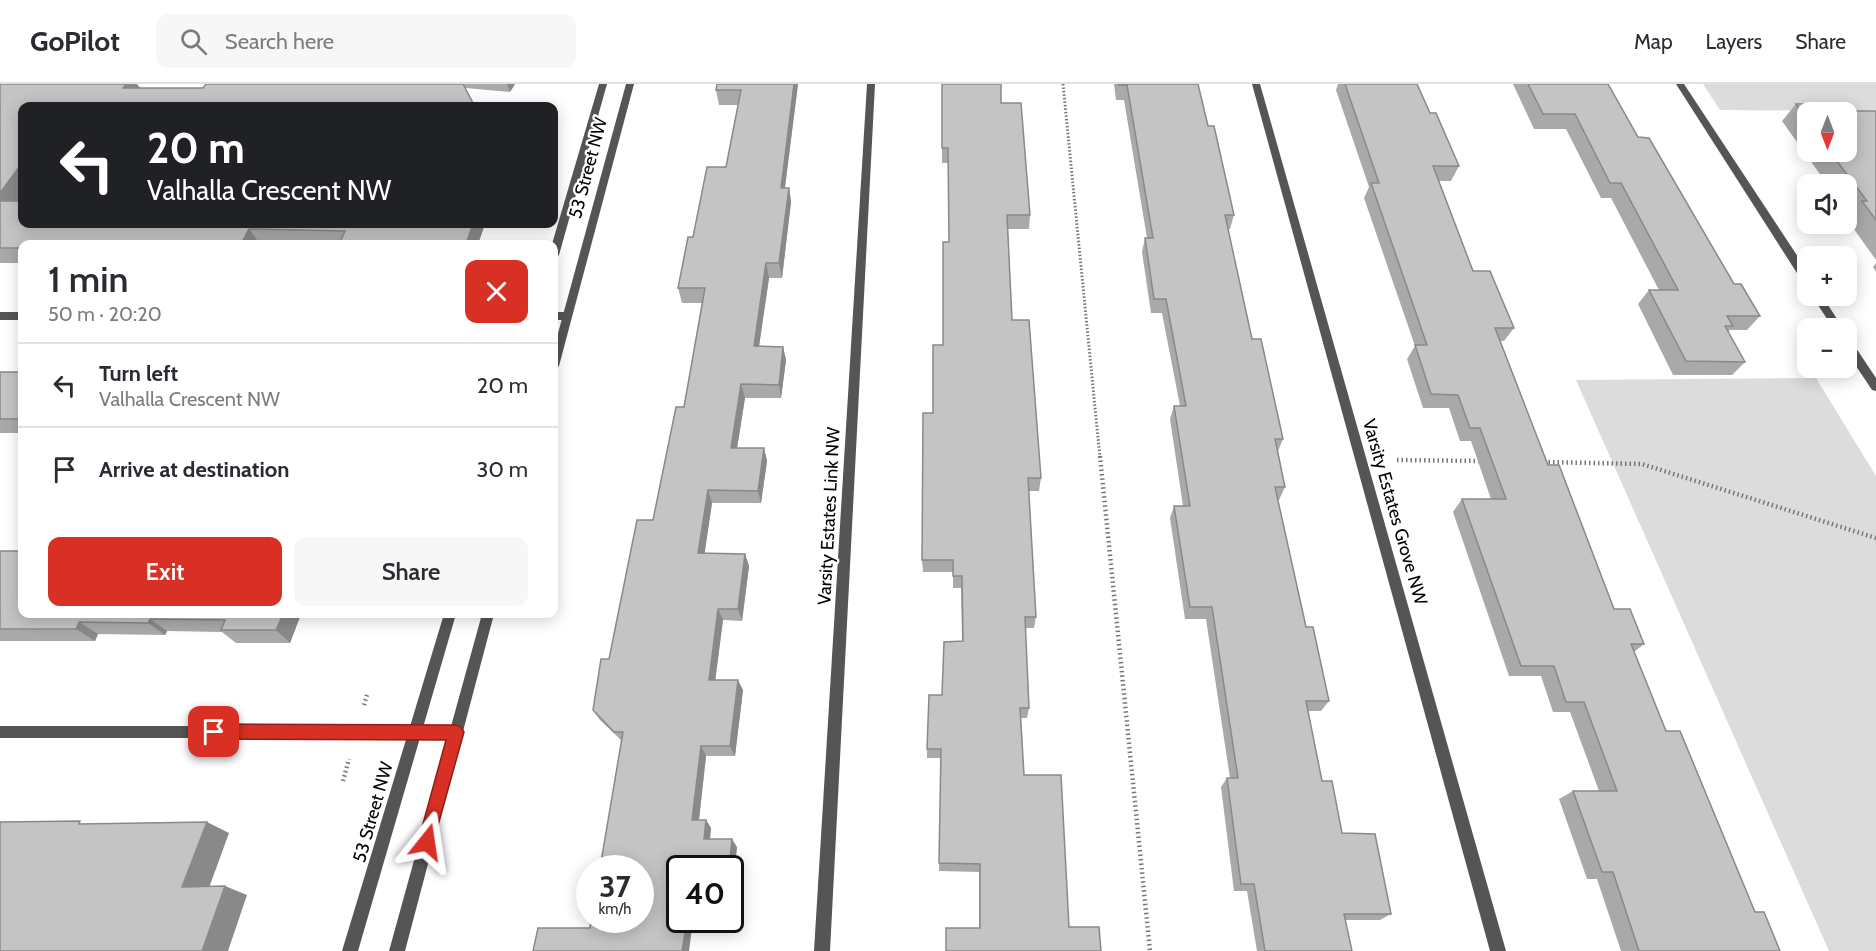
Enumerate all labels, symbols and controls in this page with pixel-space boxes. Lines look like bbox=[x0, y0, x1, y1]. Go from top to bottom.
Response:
search box bbox=[156, 14, 576, 68]
text: GoPilot bbox=[30, 24, 120, 58]
icon: search bbox=[177, 25, 210, 58]
text: Search here bbox=[225, 28, 334, 55]
text: Map bbox=[1634, 29, 1673, 54]
text: Layers bbox=[1706, 29, 1762, 54]
text: Share bbox=[1795, 29, 1846, 54]
north arrow bbox=[1797, 102, 1857, 162]
map controls bbox=[1797, 102, 1857, 378]
street label: 53 Street NW bbox=[564, 115, 612, 221]
text: 20 m bbox=[147, 122, 245, 174]
icon: left bbox=[48, 126, 126, 204]
text: Valhalla Crescent NW bbox=[147, 174, 391, 207]
button: sound bbox=[1797, 174, 1857, 234]
button: + bbox=[1797, 246, 1857, 306]
text: 1 min bbox=[48, 257, 128, 301]
button: close bbox=[465, 260, 528, 323]
text: 50 m · 20:20 bbox=[48, 302, 162, 326]
button: − bbox=[1797, 318, 1857, 378]
text: Turn left bbox=[99, 360, 178, 387]
icon: left bbox=[48, 369, 81, 402]
text: 20 m bbox=[477, 372, 528, 399]
text: Valhalla Crescent NW bbox=[99, 387, 280, 411]
street label: Varsity Estates Grove NW bbox=[1358, 416, 1432, 608]
street label: Varsity Estates Link NW bbox=[813, 426, 845, 606]
icon: arrive bbox=[48, 453, 81, 486]
text: Arrive at destination bbox=[99, 456, 289, 483]
text: 30 m bbox=[476, 456, 528, 483]
button: Exit bbox=[48, 537, 282, 606]
button: Share bbox=[294, 537, 528, 606]
pin bbox=[188, 706, 239, 757]
icon: arrive bbox=[197, 715, 230, 748]
street label: 53 Street NW bbox=[348, 759, 398, 865]
position arrow bbox=[395, 810, 459, 874]
speed limit sign: 40 bbox=[666, 855, 744, 933]
text: 37 bbox=[599, 868, 631, 905]
text: km/h bbox=[599, 900, 631, 918]

